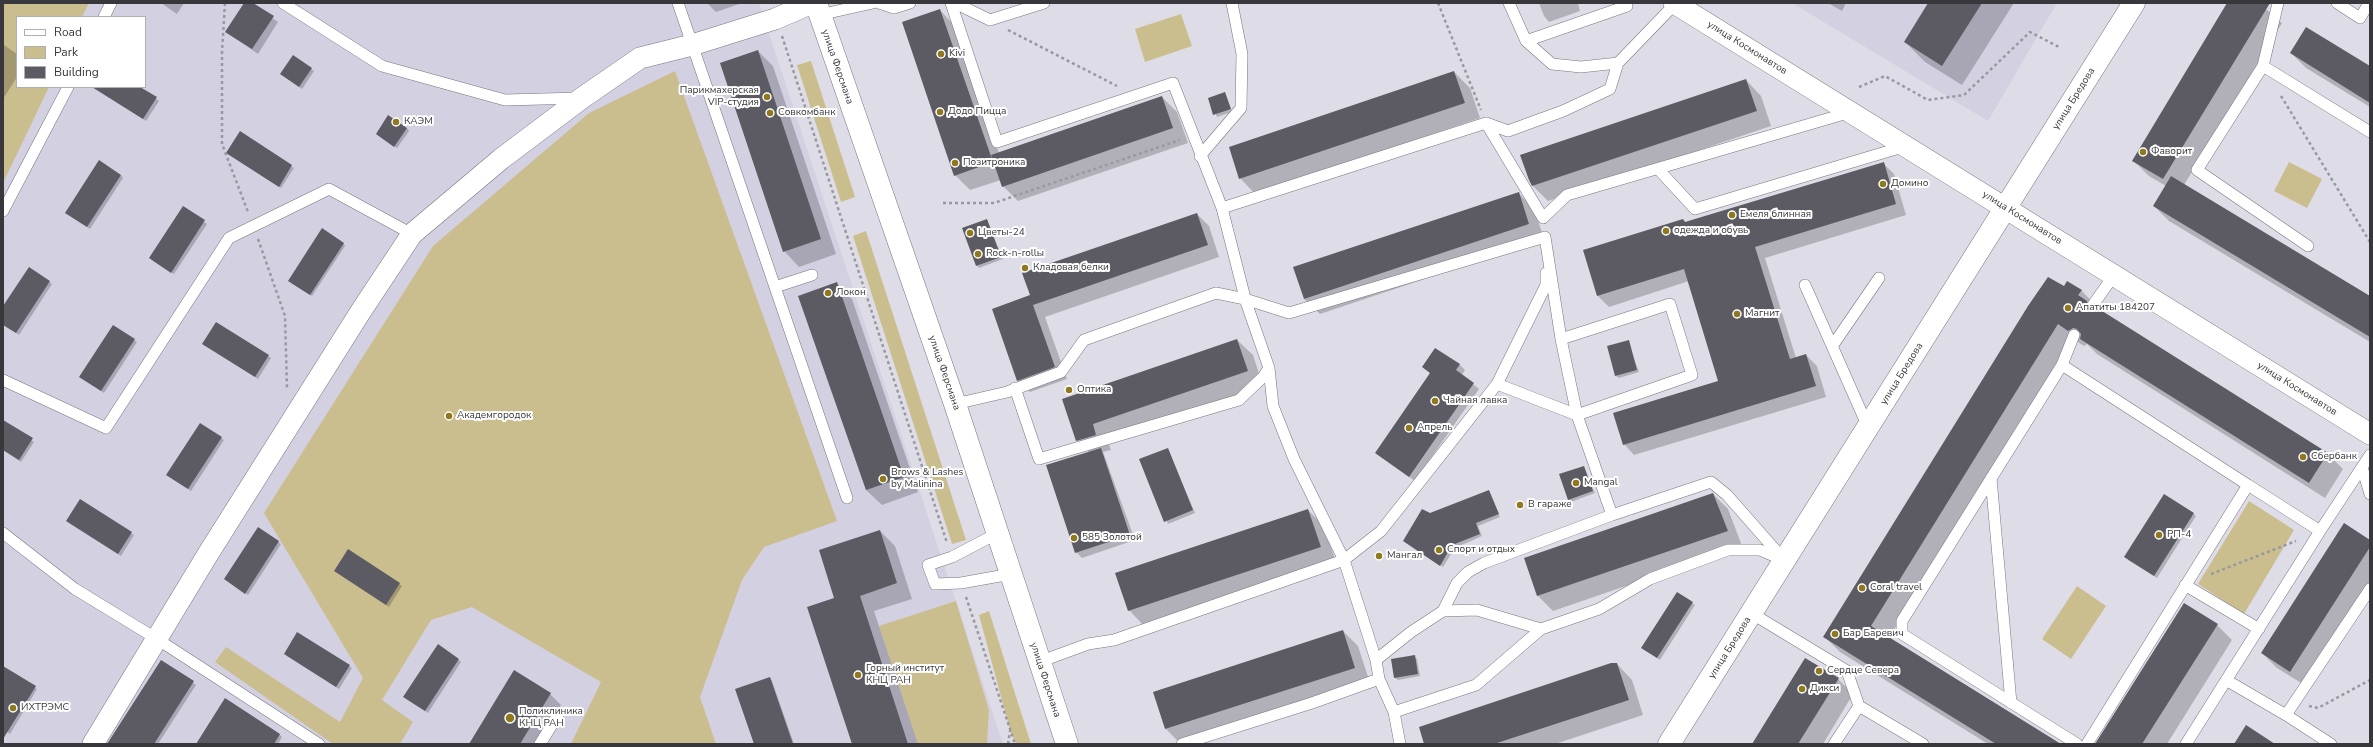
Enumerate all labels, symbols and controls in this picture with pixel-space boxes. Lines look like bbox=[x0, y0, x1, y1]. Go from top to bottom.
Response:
legend bbox=[16, 16, 146, 88]
street label: улица Космонавтов bbox=[1705, 19, 1789, 77]
text: Road bbox=[54, 24, 82, 40]
street label: улица Ферсмана bbox=[819, 28, 855, 106]
text: Park bbox=[54, 44, 78, 60]
place label: Kivi bbox=[949, 48, 965, 60]
marker: Kivi bbox=[936, 49, 946, 59]
text: Building bbox=[54, 64, 99, 80]
street label: улица Бредова bbox=[2050, 66, 2098, 132]
place label: Парикмахерская VIP-студия bbox=[680, 85, 759, 108]
marker: Парикмахерская VIP-студия bbox=[762, 92, 772, 102]
place label: Додо Пицца bbox=[948, 106, 1006, 118]
place label: Совкомбанк bbox=[778, 107, 835, 119]
marker: Додо Пицца bbox=[935, 107, 945, 117]
marker: Совкомбанк bbox=[765, 108, 775, 118]
place label: КАЭМ bbox=[404, 116, 433, 128]
marker: КАЭМ bbox=[391, 117, 401, 127]
place label: Фаворит bbox=[2151, 146, 2192, 158]
marker: Фаворит bbox=[2138, 147, 2148, 157]
place label: Позитроника bbox=[963, 157, 1025, 169]
marker: Позитроника bbox=[950, 158, 960, 168]
place label: Домино bbox=[1891, 178, 1928, 190]
marker: Домино bbox=[1878, 179, 1888, 189]
street label: улица Космонавтов bbox=[1980, 189, 2064, 247]
place label: Емеля блинная bbox=[1740, 209, 1811, 221]
marker: Емеля блинная bbox=[1727, 210, 1737, 220]
place label: одежда и обувь bbox=[1674, 225, 1748, 237]
marker: одежда и обувь bbox=[1661, 226, 1671, 236]
place label: Цветы-24 bbox=[978, 227, 1025, 239]
marker: Цветы-24 bbox=[965, 228, 975, 238]
place label: Rock-n-rollы bbox=[986, 248, 1044, 260]
marker: Rock-n-rollы bbox=[973, 249, 983, 259]
place label: Кладовая белки bbox=[1033, 262, 1109, 274]
marker: Кладовая белки bbox=[1020, 263, 1030, 273]
place label: Локон bbox=[836, 287, 866, 299]
marker: Локон bbox=[823, 288, 833, 298]
place label: Апатиты 184207 bbox=[2076, 302, 2155, 314]
marker: Апатиты 184207 bbox=[2063, 303, 2073, 313]
place label: Магнит bbox=[1745, 308, 1779, 320]
marker: Магнит bbox=[1732, 309, 1742, 319]
street label: улица Ферсмана bbox=[926, 334, 962, 412]
street label: улица Бредова bbox=[1878, 341, 1926, 407]
street label: улица Космонавтов bbox=[2255, 360, 2339, 418]
place label: Оптика bbox=[1077, 384, 1111, 396]
marker: Оптика bbox=[1064, 385, 1074, 395]
place label: Чайная лавка bbox=[1443, 395, 1507, 407]
marker: Чайная лавка bbox=[1430, 396, 1440, 406]
place label: Академгородок bbox=[457, 410, 531, 422]
marker: Академгородок bbox=[444, 411, 454, 421]
place label: Апрель bbox=[1417, 422, 1453, 434]
marker: Апрель bbox=[1404, 423, 1414, 433]
place label: Сбербанк bbox=[2311, 451, 2357, 463]
marker: Сбербанк bbox=[2298, 452, 2308, 462]
place label: Brows & Lashes by Malinina bbox=[891, 467, 963, 490]
marker: Brows & Lashes by Malinina bbox=[878, 474, 888, 484]
place label: Mangal bbox=[1584, 477, 1618, 489]
marker: Mangal bbox=[1571, 478, 1581, 488]
place label: В гараже bbox=[1528, 499, 1572, 511]
marker: В гараже bbox=[1515, 500, 1525, 510]
place label: РП-4 bbox=[2167, 529, 2191, 541]
marker: РП-4 bbox=[2154, 530, 2164, 540]
place label: 585 Золотой bbox=[1082, 532, 1142, 544]
marker: 585 Золотой bbox=[1069, 533, 1079, 543]
place label: Спорт и отдых bbox=[1447, 544, 1515, 556]
marker: Спорт и отдых bbox=[1434, 545, 1444, 555]
place label: Мангал bbox=[1387, 550, 1422, 562]
marker: Мангал bbox=[1374, 551, 1384, 561]
place label: Coral travel bbox=[1870, 582, 1922, 594]
marker: Coral travel bbox=[1857, 583, 1867, 593]
street label: улица Бредова bbox=[1706, 615, 1754, 681]
place label: Бар Баревич bbox=[1843, 628, 1904, 640]
marker: Бар Баревич bbox=[1830, 629, 1840, 639]
street label: улица Ферсмана bbox=[1027, 641, 1063, 719]
place label: Горный институт КНЦ РАН bbox=[866, 663, 944, 686]
place label: Сердце Севера bbox=[1827, 665, 1899, 677]
marker: Сердце Севера bbox=[1814, 666, 1824, 676]
marker: Горный институт КНЦ РАН bbox=[853, 670, 863, 680]
place label: Дикси bbox=[1810, 683, 1839, 695]
marker: Дикси bbox=[1797, 684, 1807, 694]
place label: ИХТРЭМС bbox=[21, 702, 69, 714]
marker: ИХТРЭМС bbox=[8, 703, 18, 713]
place label: Поликлиника КНЦ РАН bbox=[519, 706, 583, 730]
marker: Поликлиника КНЦ РАН bbox=[504, 712, 516, 724]

